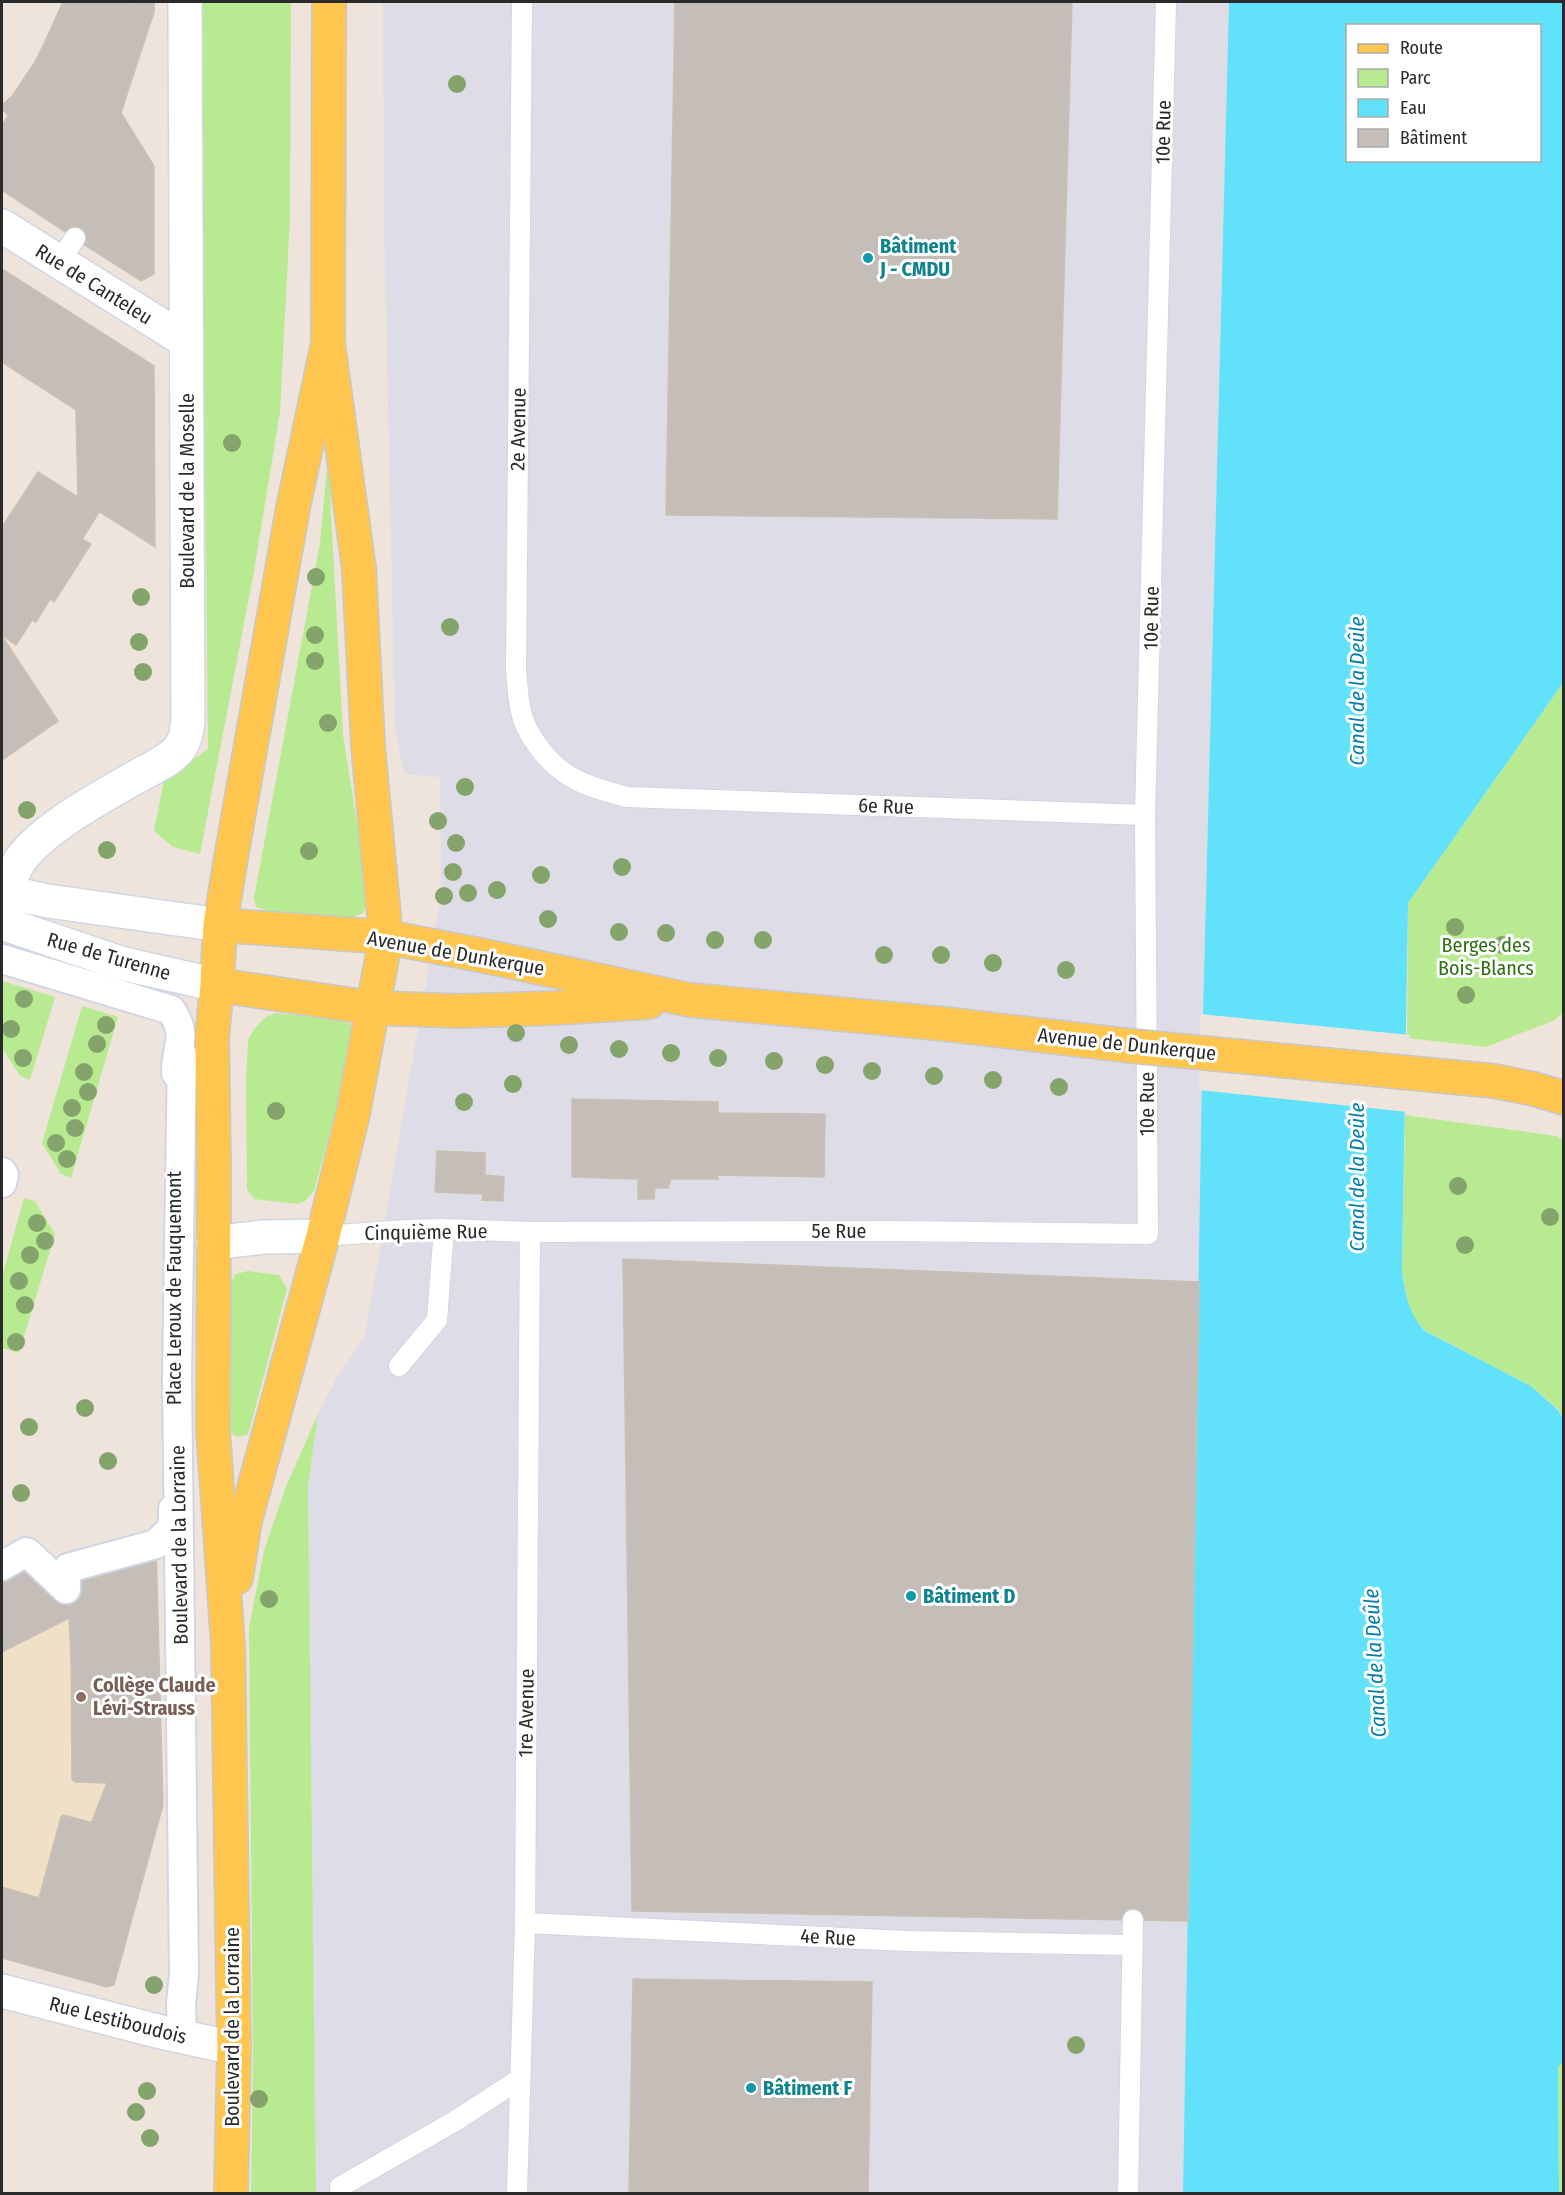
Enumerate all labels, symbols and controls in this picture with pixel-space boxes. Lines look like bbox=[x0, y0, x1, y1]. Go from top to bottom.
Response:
legend bbox=[1346, 24, 1541, 162]
text: Route bbox=[1400, 37, 1443, 59]
text: Parc bbox=[1400, 67, 1431, 89]
text: Eau bbox=[1400, 97, 1426, 119]
street label: 10e Rue bbox=[1150, 100, 1176, 164]
text: Bâtiment bbox=[1400, 127, 1467, 149]
place label: Bâtiment J - CMDU bbox=[879, 234, 957, 281]
street label: Rue de Canteleu bbox=[31, 239, 157, 329]
marker: Bâtiment J - CMDU bbox=[861, 251, 875, 265]
street label: 2e Avenue bbox=[505, 387, 531, 471]
street label: Boulevard de la Moselle bbox=[175, 393, 199, 589]
street label: 10e Rue bbox=[1138, 586, 1164, 650]
water label: Canal de la Deûle bbox=[1344, 617, 1370, 765]
street label: 6e Rue bbox=[858, 793, 914, 819]
street label: Avenue de Dunkerque bbox=[366, 926, 546, 980]
street label: Rue de Turenne bbox=[44, 927, 174, 985]
park label: Berges des Bois-Blancs bbox=[1438, 933, 1534, 980]
street label: Avenue de Dunkerque bbox=[1037, 1023, 1217, 1065]
street label: 10e Rue bbox=[1135, 1072, 1159, 1136]
water label: Canal de la Deûle bbox=[1344, 1103, 1370, 1251]
street label: Place Leroux de Fauquemont bbox=[162, 1170, 186, 1405]
street label: Cinquième Rue bbox=[364, 1219, 488, 1245]
street label: 5e Rue bbox=[812, 1219, 867, 1243]
street label: Boulevard de la Lorraine bbox=[165, 1445, 193, 1645]
place label: Bâtiment D bbox=[923, 1584, 1015, 1608]
water label: Canal de la Deûle bbox=[1358, 1588, 1392, 1738]
marker: Bâtiment D bbox=[904, 1589, 918, 1603]
street label: 1re Avenue bbox=[513, 1668, 539, 1758]
place label: Collège Claude Lévi-Strauss bbox=[93, 1673, 216, 1720]
marker: Collège Claude Lévi-Strauss bbox=[74, 1690, 88, 1704]
street label: 4e Rue bbox=[800, 1924, 856, 1950]
street label: Boulevard de la Lorraine bbox=[220, 1927, 244, 2127]
street label: Rue Lestiboudois bbox=[47, 1991, 189, 2049]
place label: Bâtiment F bbox=[763, 2076, 852, 2100]
marker: Bâtiment F bbox=[744, 2081, 758, 2095]

